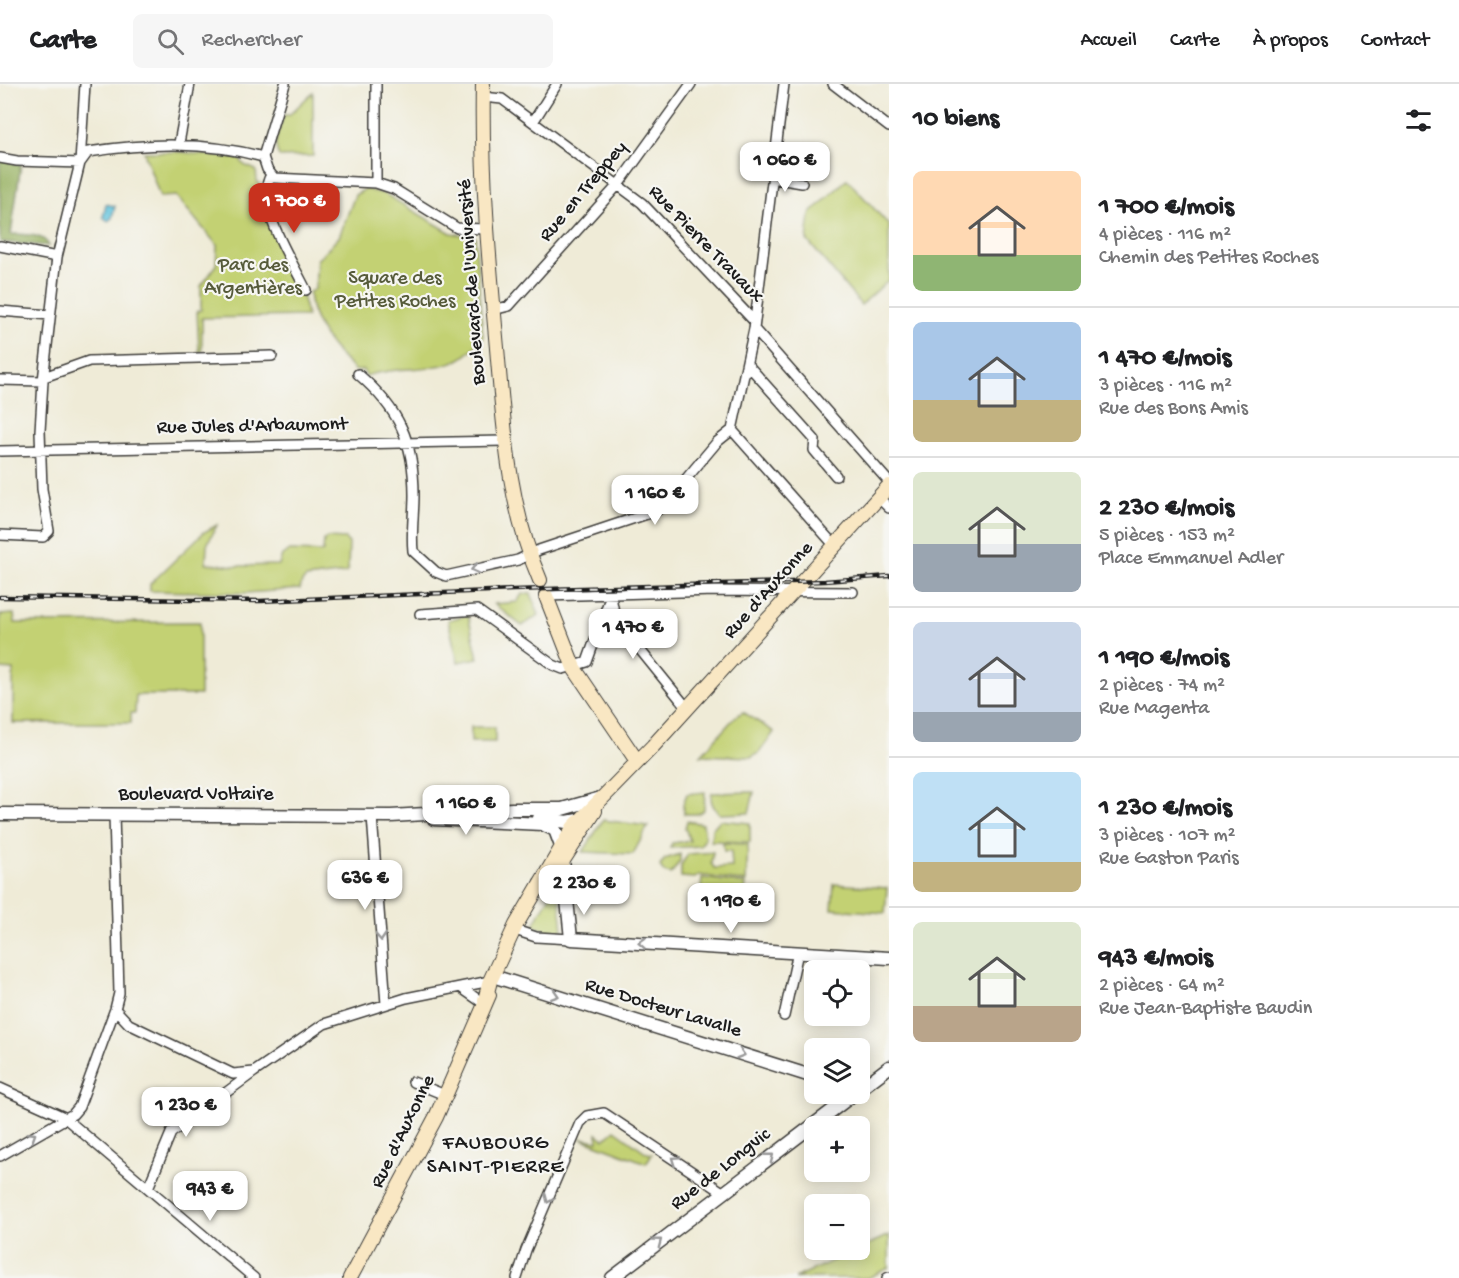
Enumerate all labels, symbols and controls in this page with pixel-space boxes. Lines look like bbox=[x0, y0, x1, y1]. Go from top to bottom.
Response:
search box bbox=[133, 14, 553, 68]
text: Carte bbox=[30, 25, 97, 58]
icon: search bbox=[154, 25, 187, 58]
text: Rechercher bbox=[202, 28, 301, 54]
text: Accueil bbox=[1080, 29, 1137, 54]
text: Carte bbox=[1170, 29, 1220, 54]
text: À propos bbox=[1253, 29, 1328, 54]
text: Contact bbox=[1361, 29, 1429, 54]
icon: filters bbox=[1402, 104, 1435, 137]
text: 10 biens bbox=[913, 105, 999, 136]
street label: Rue en Treppey bbox=[535, 137, 633, 247]
pin: 1 060 € bbox=[730, 142, 840, 193]
text: 1 060 € bbox=[754, 150, 816, 173]
street label: Boulevard de l'Université bbox=[454, 178, 492, 387]
street label: Rue Pierre Travaux bbox=[643, 181, 768, 309]
pin: 1 700 € bbox=[239, 183, 349, 234]
text: 1 700 € bbox=[263, 191, 325, 214]
text: 1 700 €/mois bbox=[1099, 193, 1234, 224]
icon: home bbox=[961, 195, 1033, 267]
text: 4 pièces · 116 m² bbox=[1099, 224, 1231, 247]
text: Chemin des Petites Roches bbox=[1099, 247, 1318, 270]
park label: Parc des Argentières bbox=[204, 255, 302, 301]
park label: Square des Petites Roches bbox=[334, 268, 456, 314]
text: 1 470 €/mois bbox=[1099, 344, 1231, 375]
icon: home bbox=[961, 346, 1033, 418]
text: 3 pièces · 116 m² bbox=[1099, 375, 1232, 398]
text: Rue des Bons Amis bbox=[1099, 398, 1248, 421]
street label: Rue Jules d'Arbaumont bbox=[156, 414, 349, 440]
pin: 1 160 € bbox=[600, 475, 710, 526]
text: 1 160 € bbox=[625, 483, 685, 506]
text: 2 230 €/mois bbox=[1099, 494, 1234, 525]
icon: home bbox=[961, 496, 1033, 568]
text: 5 pièces · 153 m² bbox=[1099, 525, 1235, 548]
street label: Rue d'Auxonne bbox=[719, 537, 819, 644]
text: Place Emmanuel Adler bbox=[1099, 548, 1283, 571]
one-way arrow bbox=[470, 562, 480, 575]
pin: 1 470 € bbox=[578, 609, 688, 660]
text: 1 470 € bbox=[603, 617, 663, 640]
text: 1 190 €/mois bbox=[1099, 644, 1229, 675]
icon: home bbox=[961, 646, 1033, 718]
text: 2 pièces · 74 m² bbox=[1099, 675, 1225, 698]
text: Rue Magenta bbox=[1099, 698, 1209, 721]
street label: Boulevard Voltaire bbox=[117, 784, 274, 807]
pin: 1 160 € bbox=[411, 785, 521, 836]
text: 1 160 € bbox=[436, 793, 496, 816]
text: 1 230 €/mois bbox=[1099, 794, 1232, 825]
icon: home bbox=[961, 796, 1033, 868]
text: 3 pièces · 107 m² bbox=[1099, 825, 1236, 848]
text: Rue Gaston Paris bbox=[1099, 848, 1239, 871]
pin: 636 € bbox=[323, 860, 407, 911]
pin: 2 230 € bbox=[529, 865, 639, 916]
text: 636 € bbox=[341, 868, 389, 891]
text: 2 230 € bbox=[553, 873, 615, 896]
pin: 1 190 € bbox=[676, 883, 786, 934]
text: 1 190 € bbox=[702, 891, 760, 914]
one-way arrow bbox=[374, 932, 387, 941]
one-way arrow bbox=[638, 936, 647, 949]
text: 943 €/mois bbox=[1099, 944, 1213, 975]
icon: home bbox=[961, 946, 1033, 1018]
map controls bbox=[804, 960, 870, 1260]
button: locate bbox=[804, 960, 870, 1026]
street label: Rue Docteur Lavalle bbox=[582, 974, 745, 1044]
text: 2 pièces · 64 m² bbox=[1099, 975, 1225, 998]
one-way arrow bbox=[549, 988, 560, 1000]
text: Rue Jean-Baptiste Baudin bbox=[1099, 998, 1312, 1021]
button: layers bbox=[804, 1038, 870, 1104]
one-way arrow bbox=[735, 1047, 746, 1059]
street label: Rue d'Auxonne bbox=[367, 1071, 442, 1192]
pin: 1 230 € bbox=[131, 1087, 241, 1138]
text: 1 230 € bbox=[156, 1095, 217, 1118]
button: + bbox=[804, 1116, 870, 1182]
street label: Rue de Longvic bbox=[667, 1123, 776, 1216]
one-way arrow bbox=[26, 1132, 36, 1144]
district label: FAUBOURG SAINT-PIERRE bbox=[427, 1132, 565, 1181]
one-way arrow bbox=[763, 1153, 774, 1164]
one-way arrow bbox=[671, 1156, 681, 1168]
pin: 943 € bbox=[168, 1171, 252, 1222]
text: 943 € bbox=[187, 1179, 233, 1202]
one-way arrow bbox=[544, 1193, 556, 1204]
button: − bbox=[804, 1194, 870, 1260]
one-way arrow bbox=[652, 1239, 663, 1250]

